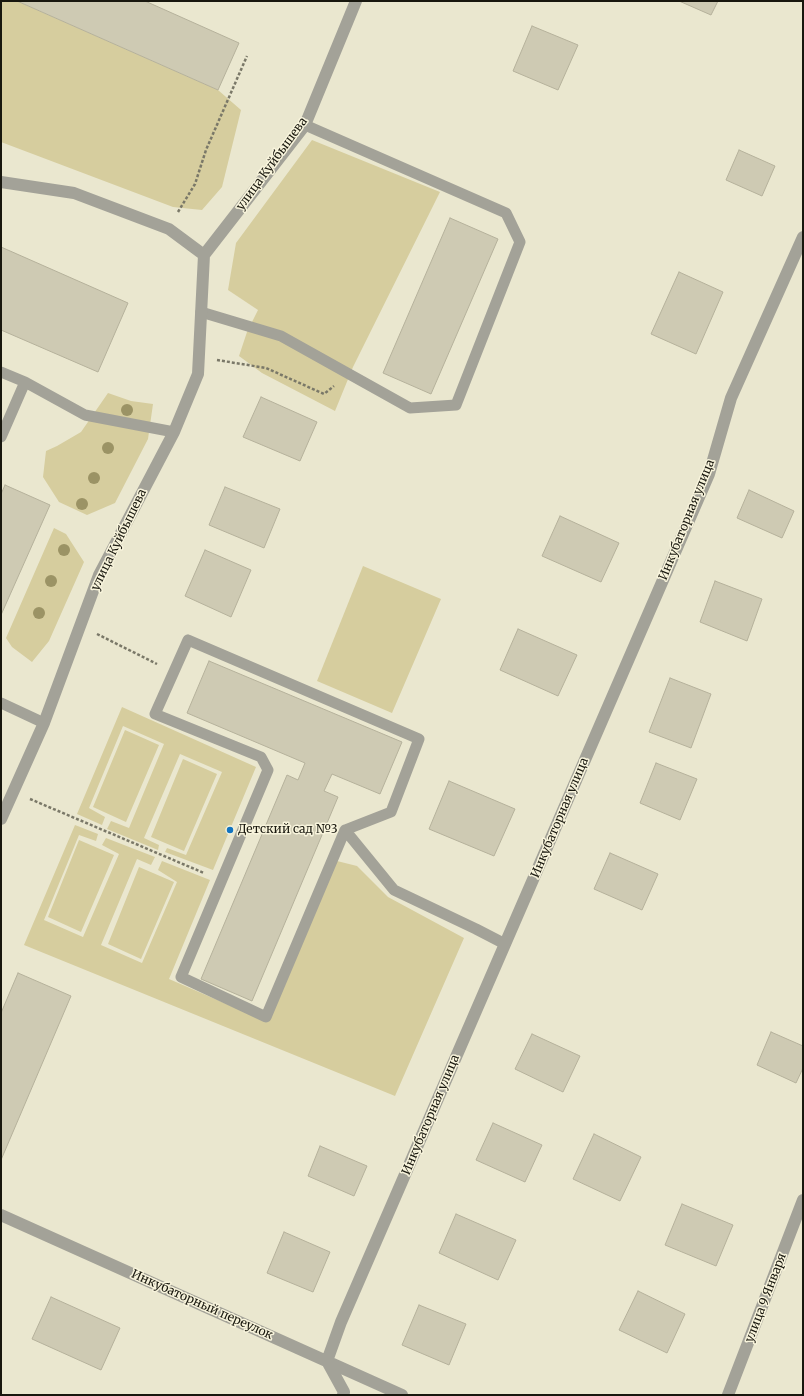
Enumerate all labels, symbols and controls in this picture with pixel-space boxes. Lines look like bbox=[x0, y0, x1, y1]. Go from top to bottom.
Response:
street label: улица Куйбышева bbox=[233, 115, 311, 213]
street label: Инкубаторная улица bbox=[656, 457, 718, 583]
street label: улица Куйбышева bbox=[88, 487, 150, 593]
street label: Инкубаторная улица bbox=[528, 756, 592, 880]
place label: Детский сад №3 bbox=[238, 823, 338, 837]
marker: Детский сад №3 bbox=[225, 825, 235, 835]
street label: Инкубаторная улица bbox=[399, 1053, 463, 1177]
street label: улица 9 Января bbox=[742, 1251, 790, 1345]
street label: Инкубаторный переулок bbox=[129, 1267, 275, 1343]

